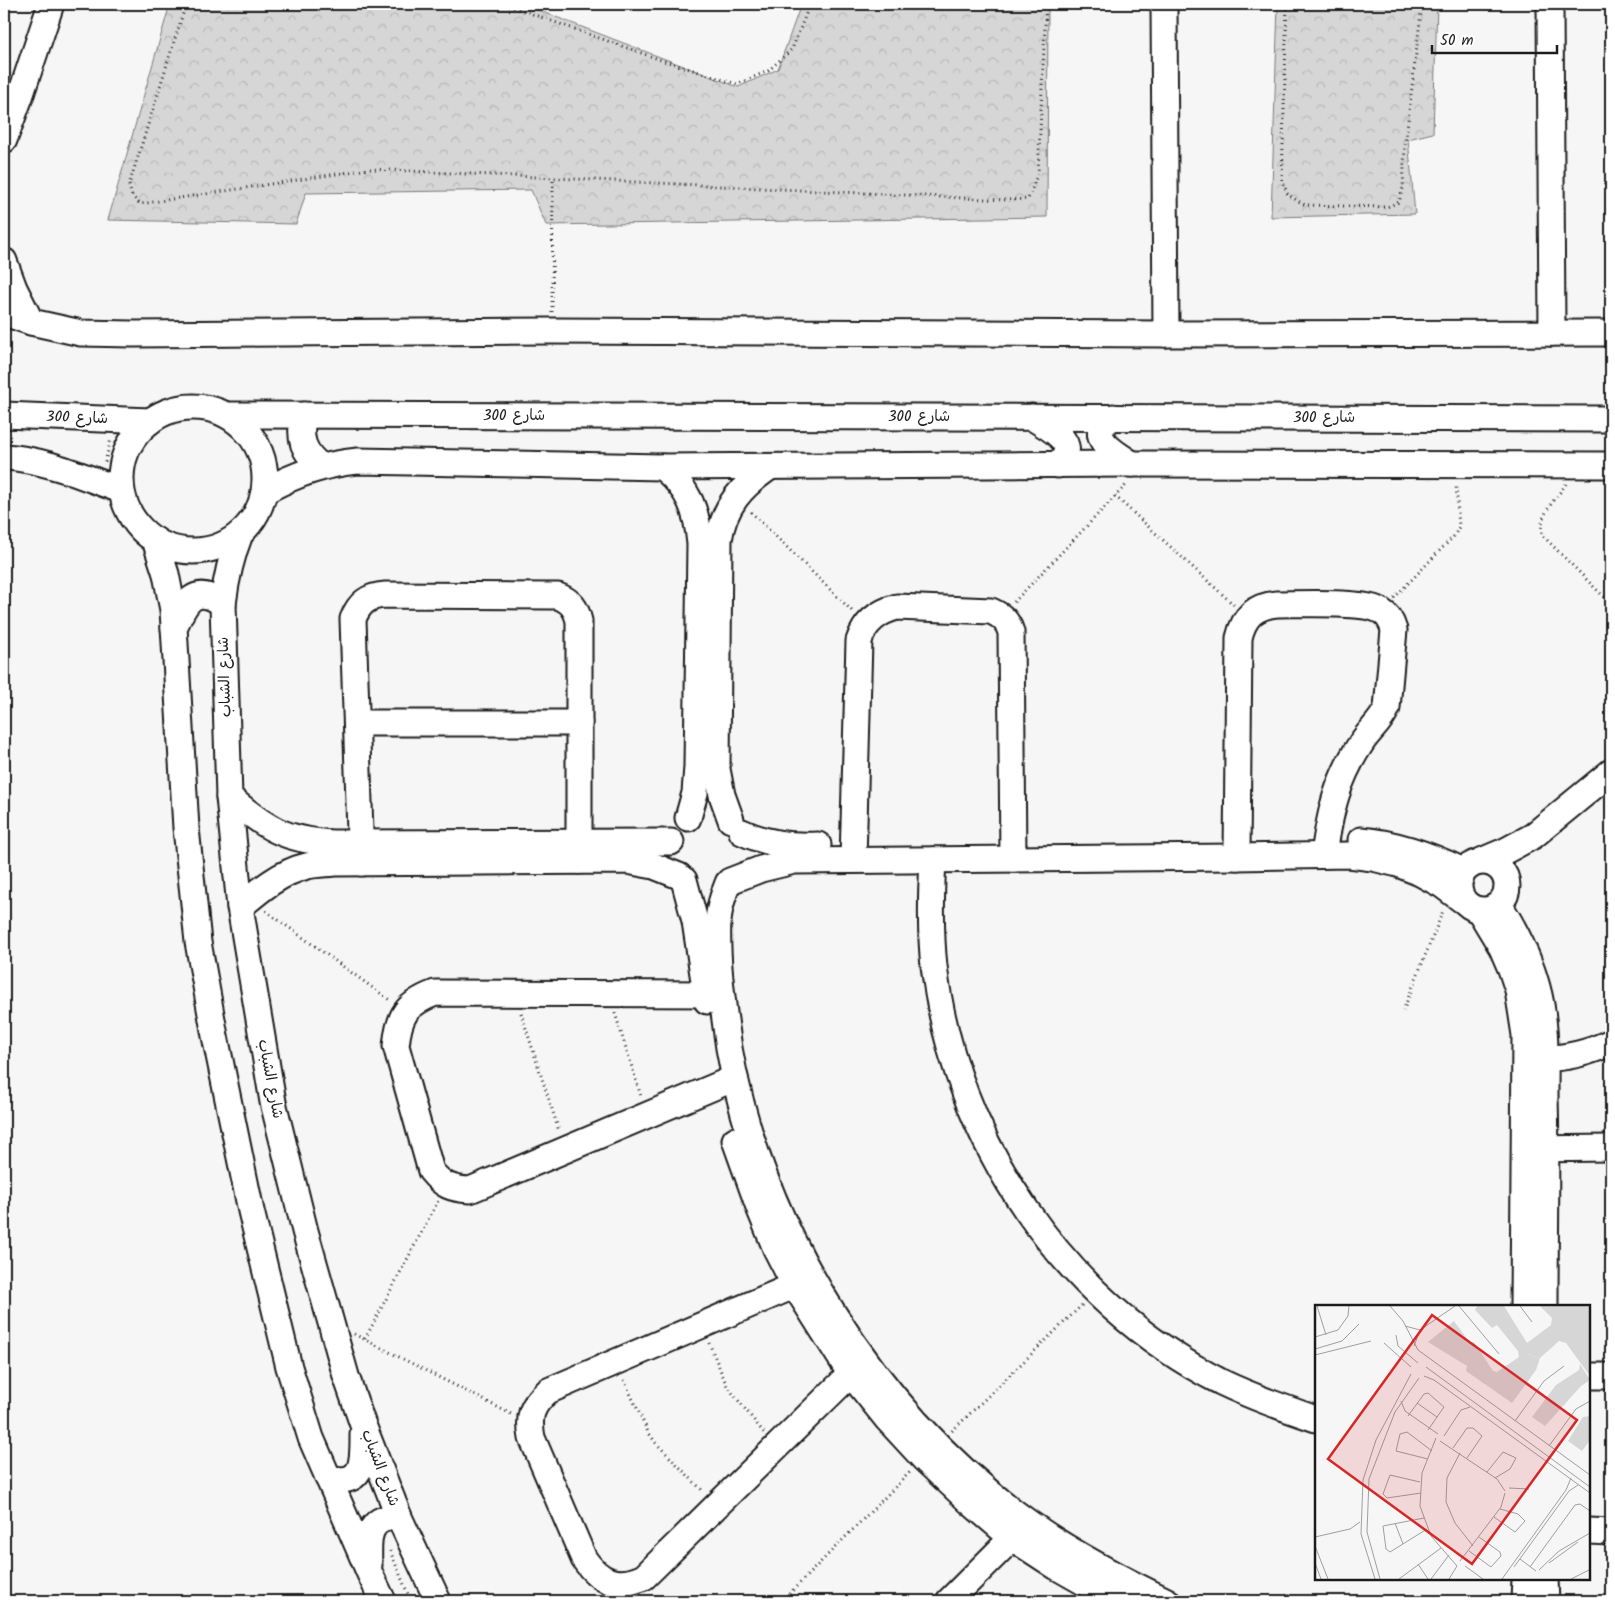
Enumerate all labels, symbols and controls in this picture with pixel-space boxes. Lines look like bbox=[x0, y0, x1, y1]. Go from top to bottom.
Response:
scale bar bbox=[1432, 22, 1558, 54]
text: 50 m bbox=[1440, 29, 1474, 53]
street label: شارع 300 bbox=[483, 404, 545, 428]
street label: شارع 300 bbox=[46, 405, 108, 431]
street label: شارع 300 bbox=[888, 405, 950, 429]
street label: شارع 300 bbox=[1293, 406, 1355, 430]
street label: شارع الشباب bbox=[212, 636, 238, 718]
street label: شارع الشباب bbox=[251, 1037, 289, 1121]
inset map bbox=[1315, 1305, 1590, 1580]
street label: شارع الشباب bbox=[354, 1426, 406, 1510]

